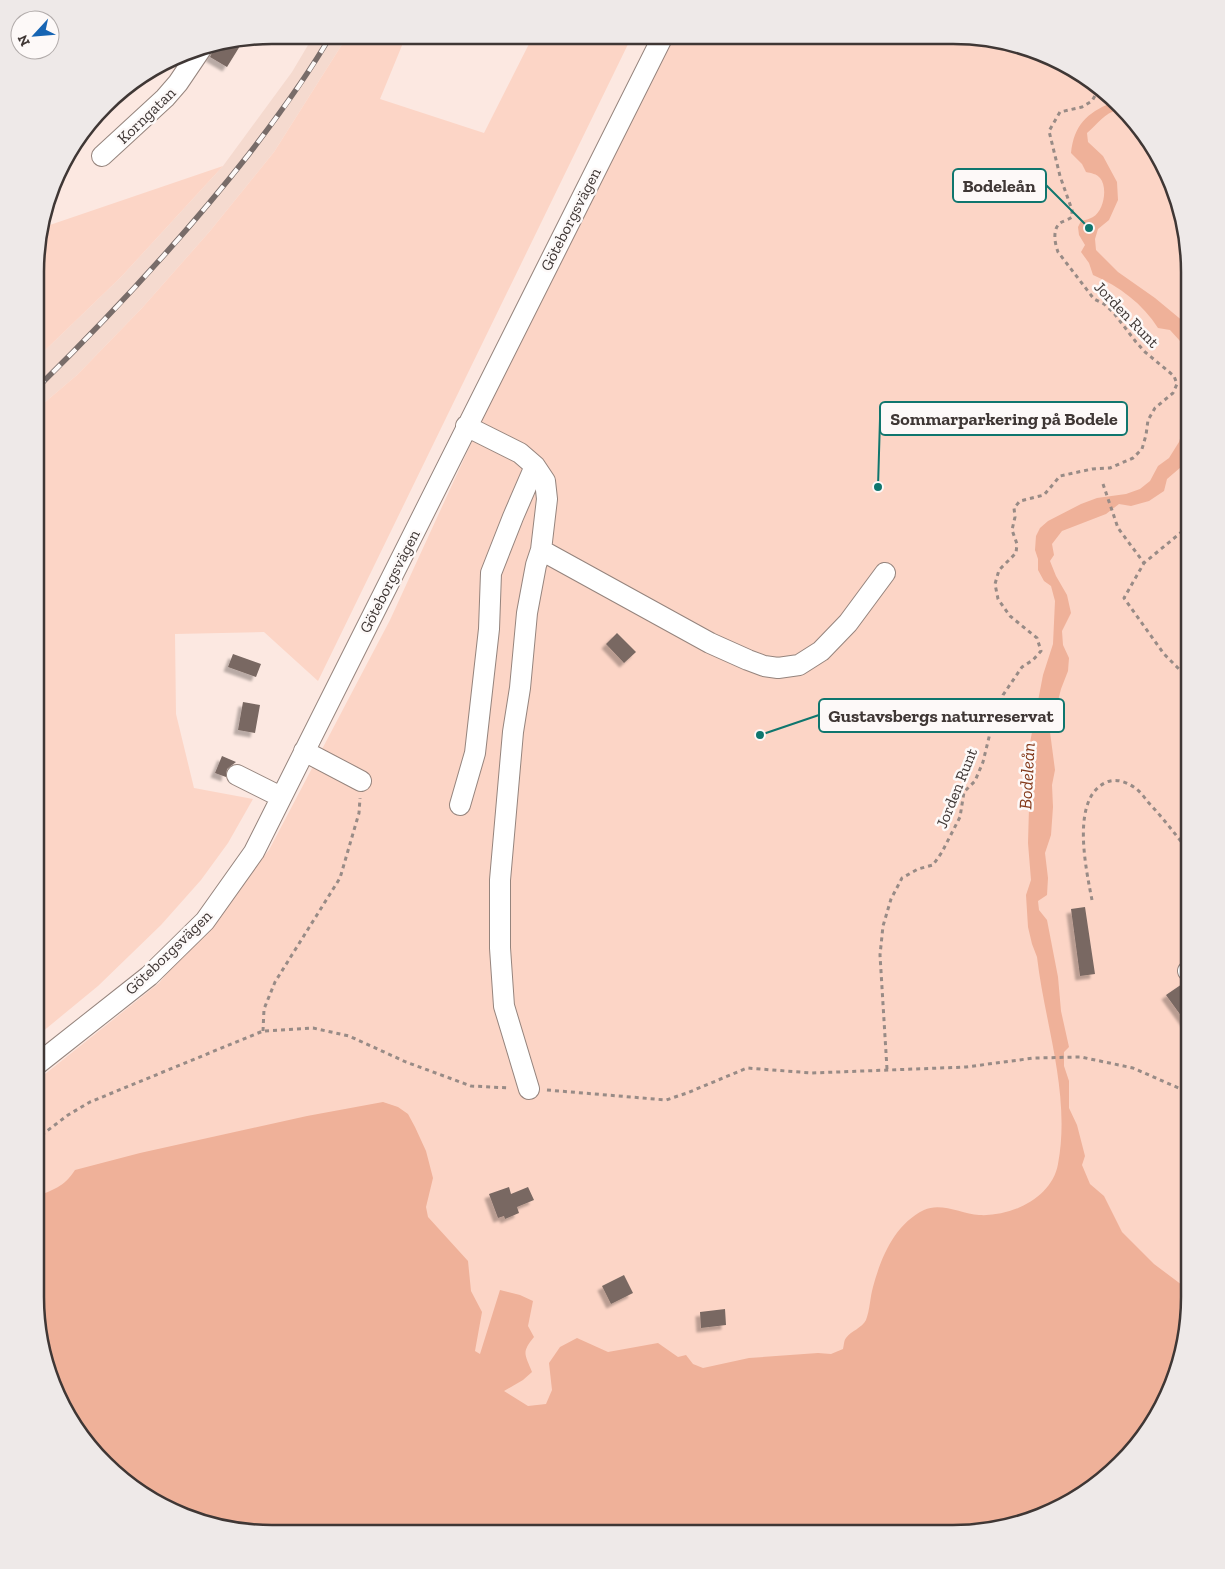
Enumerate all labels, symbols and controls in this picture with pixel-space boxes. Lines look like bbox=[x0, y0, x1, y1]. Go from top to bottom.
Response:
north arrow bbox=[10, 10, 60, 60]
text: N bbox=[14, 32, 34, 49]
street label: Korngatan bbox=[113, 82, 180, 148]
street label: Göteborgsvägen bbox=[536, 164, 605, 274]
callout: Bodeleån bbox=[953, 169, 1046, 202]
text: Bodeleån bbox=[962, 175, 1036, 197]
street label: Jorden Runt bbox=[1090, 277, 1163, 352]
callout: Sommarparkering på Bodele bbox=[880, 402, 1127, 435]
text: Sommarparkering på Bodele bbox=[890, 408, 1118, 430]
street label: Göteborgsvägen bbox=[355, 526, 424, 636]
callout: Gustavsbergs naturreservat bbox=[819, 699, 1064, 732]
text: Gustavsbergs naturreservat bbox=[828, 705, 1055, 727]
water label: Bodeleån bbox=[1014, 742, 1040, 810]
street label: Jorden Runt bbox=[932, 745, 981, 831]
street label: Göteborgsvägen bbox=[121, 906, 216, 999]

